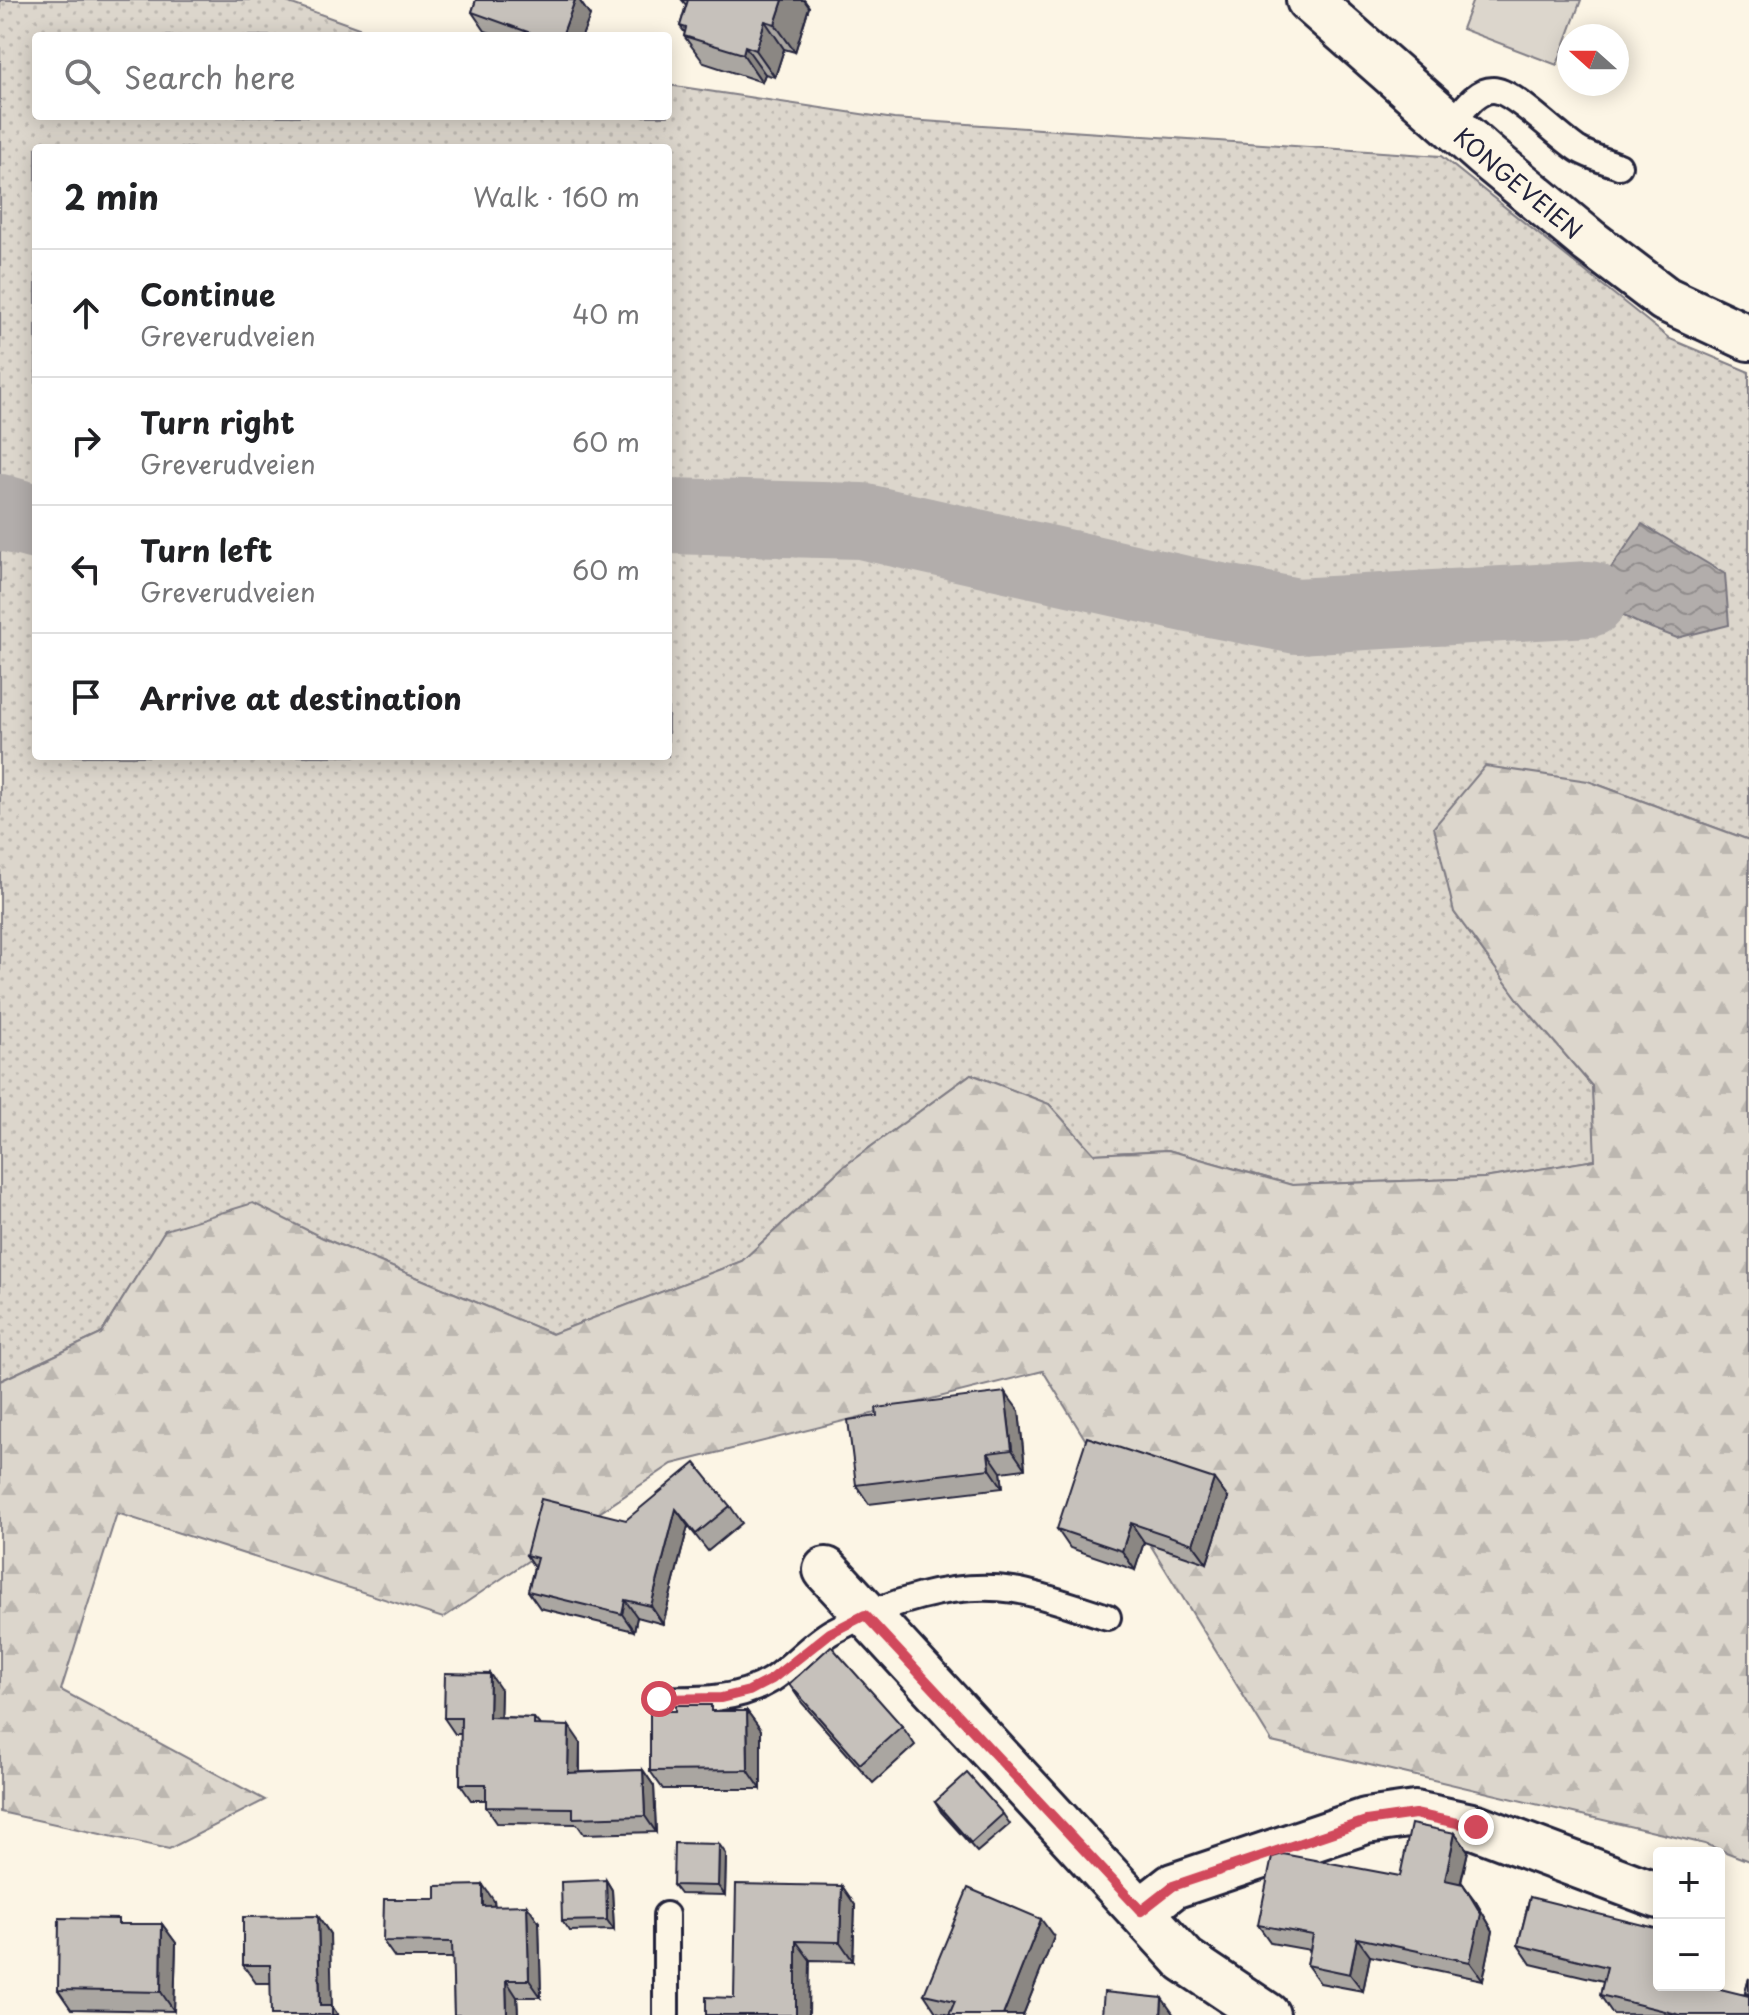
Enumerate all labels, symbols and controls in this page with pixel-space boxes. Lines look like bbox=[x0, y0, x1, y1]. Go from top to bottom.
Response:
north arrow bbox=[1557, 24, 1629, 96]
search box bbox=[32, 32, 672, 120]
icon: search bbox=[60, 54, 104, 98]
text: Search here bbox=[124, 54, 296, 99]
street label: KONGEVEIEN bbox=[1446, 118, 1591, 247]
text: 2 min bbox=[64, 170, 159, 222]
text: Walk · 160 m bbox=[473, 177, 640, 216]
text: Continue bbox=[140, 271, 275, 316]
icon: ahead bbox=[64, 291, 108, 335]
text: 40 m bbox=[572, 294, 640, 333]
text: Greverudveien bbox=[140, 316, 316, 355]
text: Turn right bbox=[140, 399, 295, 444]
icon: right bbox=[64, 419, 108, 463]
text: 60 m bbox=[572, 422, 640, 461]
text: Greverudveien bbox=[140, 444, 316, 483]
text: Turn left bbox=[140, 527, 272, 572]
icon: left bbox=[64, 547, 108, 591]
text: 60 m bbox=[572, 550, 640, 589]
text: Greverudveien bbox=[140, 572, 316, 611]
icon: arrive bbox=[64, 675, 108, 719]
text: Arrive at destination bbox=[140, 675, 462, 720]
route start bbox=[641, 1681, 677, 1717]
route end bbox=[1458, 1809, 1494, 1845]
map controls bbox=[1653, 1847, 1725, 1991]
button: + bbox=[1653, 1847, 1725, 1919]
button: − bbox=[1653, 1919, 1725, 1991]

